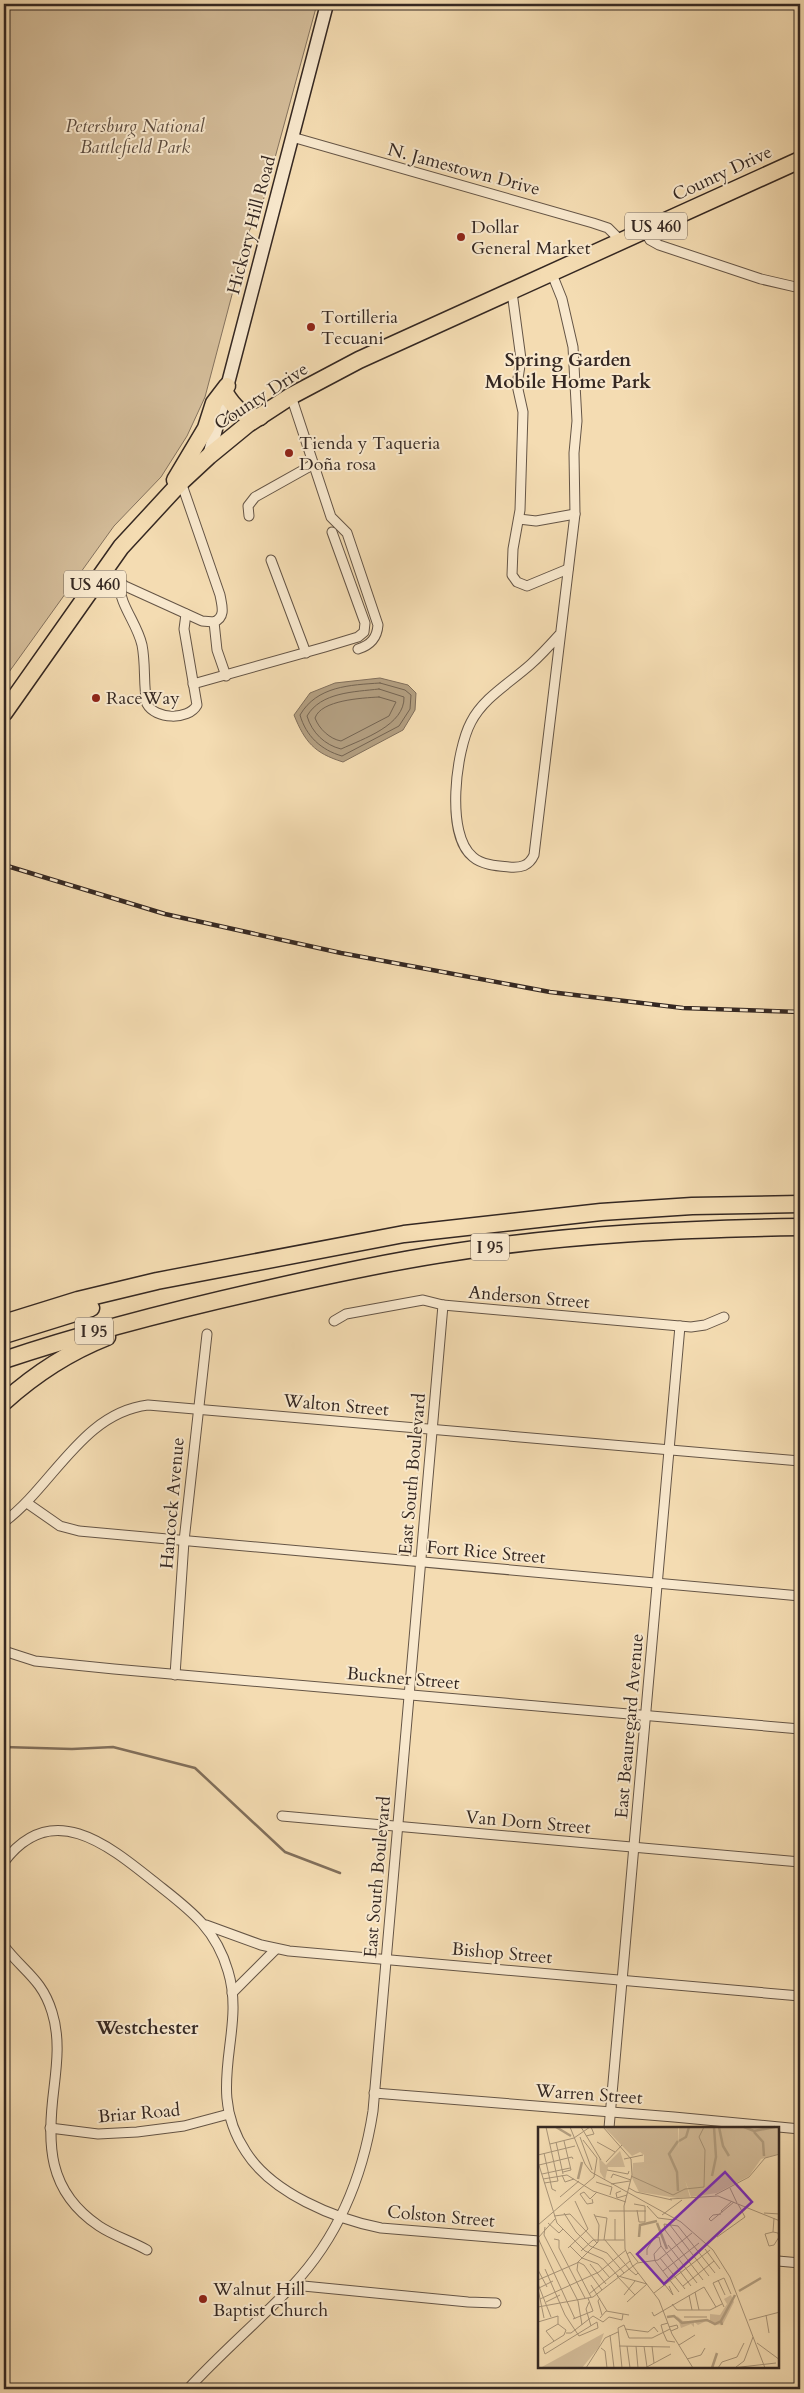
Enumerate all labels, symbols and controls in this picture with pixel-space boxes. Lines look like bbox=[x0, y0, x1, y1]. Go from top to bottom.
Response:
park label: Petersburg National Battlefield Park bbox=[66, 114, 206, 160]
street label: N. Jamestown Drive bbox=[385, 137, 543, 202]
street label: County Drive bbox=[668, 139, 776, 207]
street label: Hickory Hill Road bbox=[221, 153, 282, 297]
road number: US 460 bbox=[625, 212, 687, 240]
place label: Dollar General Market bbox=[471, 215, 591, 261]
marker: Dollar General Market bbox=[455, 231, 467, 243]
place label: Tortilleria Tecuani bbox=[321, 305, 398, 351]
marker: Tortilleria Tecuani bbox=[305, 321, 317, 333]
district label: Spring Garden Mobile Home Park bbox=[485, 347, 651, 395]
street label: County Drive bbox=[210, 357, 313, 436]
place label: Tienda y Taqueria Doña rosa bbox=[299, 431, 440, 477]
marker: Tienda y Taqueria Doña rosa bbox=[283, 447, 295, 459]
road number: US 460 bbox=[64, 570, 126, 598]
place label: RaceWay bbox=[106, 686, 180, 711]
marker: RaceWay bbox=[90, 692, 102, 704]
road number: I 95 bbox=[471, 1234, 509, 1260]
street label: Anderson Street bbox=[467, 1280, 591, 1315]
road number: I 95 bbox=[75, 1318, 113, 1344]
street label: Walton Street bbox=[281, 1388, 390, 1423]
street label: East South Boulevard bbox=[393, 1392, 432, 1556]
street label: Hancock Avenue bbox=[154, 1436, 191, 1570]
street label: Fort Rice Street bbox=[426, 1535, 547, 1570]
street label: East Beauregard Avenue bbox=[609, 1633, 650, 1820]
street label: Buckner Street bbox=[346, 1661, 461, 1696]
street label: East South Boulevard bbox=[358, 1795, 397, 1959]
street label: Van Dorn Street bbox=[464, 1805, 592, 1840]
street label: Bishop Street bbox=[451, 1937, 553, 1970]
district label: Westchester bbox=[95, 2015, 199, 2041]
street label: Warren Street bbox=[534, 2078, 644, 2111]
street label: Briar Road bbox=[97, 2097, 182, 2130]
inset map bbox=[538, 2127, 779, 2368]
street label: Colston Street bbox=[386, 2199, 496, 2234]
place label: Walnut Hill Baptist Church bbox=[212, 2277, 328, 2323]
marker: Walnut Hill Baptist Church bbox=[197, 2293, 209, 2305]

